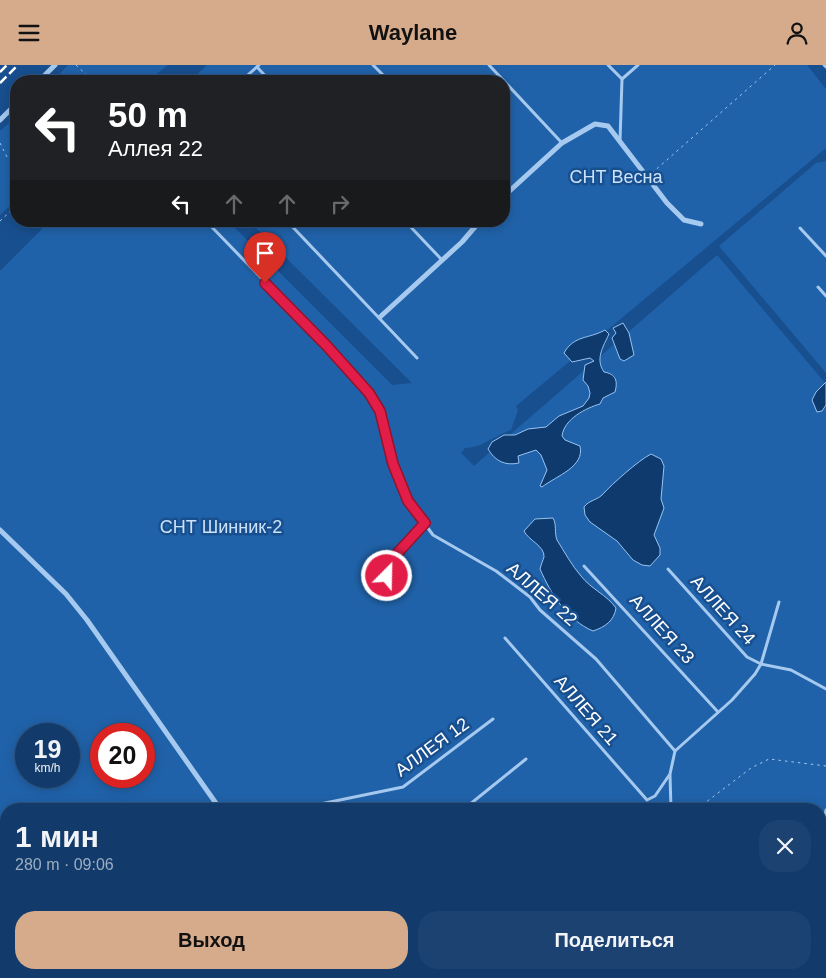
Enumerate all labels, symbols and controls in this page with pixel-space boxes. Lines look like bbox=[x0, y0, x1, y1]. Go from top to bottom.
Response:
icon: menu bbox=[15, 19, 43, 47]
icon: person bbox=[783, 19, 811, 47]
text: Waylane bbox=[369, 20, 457, 45]
icon: left bbox=[25, 95, 90, 160]
text: 50 m bbox=[108, 95, 188, 134]
text: Аллея 22 bbox=[108, 136, 203, 161]
park label: СНТ Весна bbox=[570, 167, 663, 187]
icon: left bbox=[167, 190, 195, 218]
icon: ahead bbox=[220, 190, 248, 218]
icon: ahead bbox=[273, 190, 301, 218]
icon: right bbox=[326, 190, 354, 218]
pin bbox=[244, 232, 286, 283]
icon: arrive bbox=[251, 239, 279, 267]
park label: СНТ Шинник-2 bbox=[160, 517, 282, 537]
position arrow bbox=[360, 549, 412, 601]
street label: АЛЛЕЯ 22 bbox=[503, 558, 581, 630]
street label: АЛЛЕЯ 24 bbox=[687, 571, 759, 649]
street label: АЛЛЕЯ 23 bbox=[626, 590, 698, 668]
street label: АЛЛЕЯ 21 bbox=[550, 671, 622, 749]
street label: АЛЛЕЯ 12 bbox=[391, 714, 473, 780]
speed limit sign: 20 bbox=[90, 723, 155, 788]
text: 19 bbox=[34, 735, 61, 763]
text: km/h bbox=[34, 761, 61, 775]
text: 1 мин bbox=[15, 820, 99, 853]
button: close bbox=[759, 820, 811, 872]
text: 280 m · 09:06 bbox=[15, 856, 114, 873]
button: Выход bbox=[15, 911, 408, 969]
button: Поделиться bbox=[418, 911, 811, 969]

